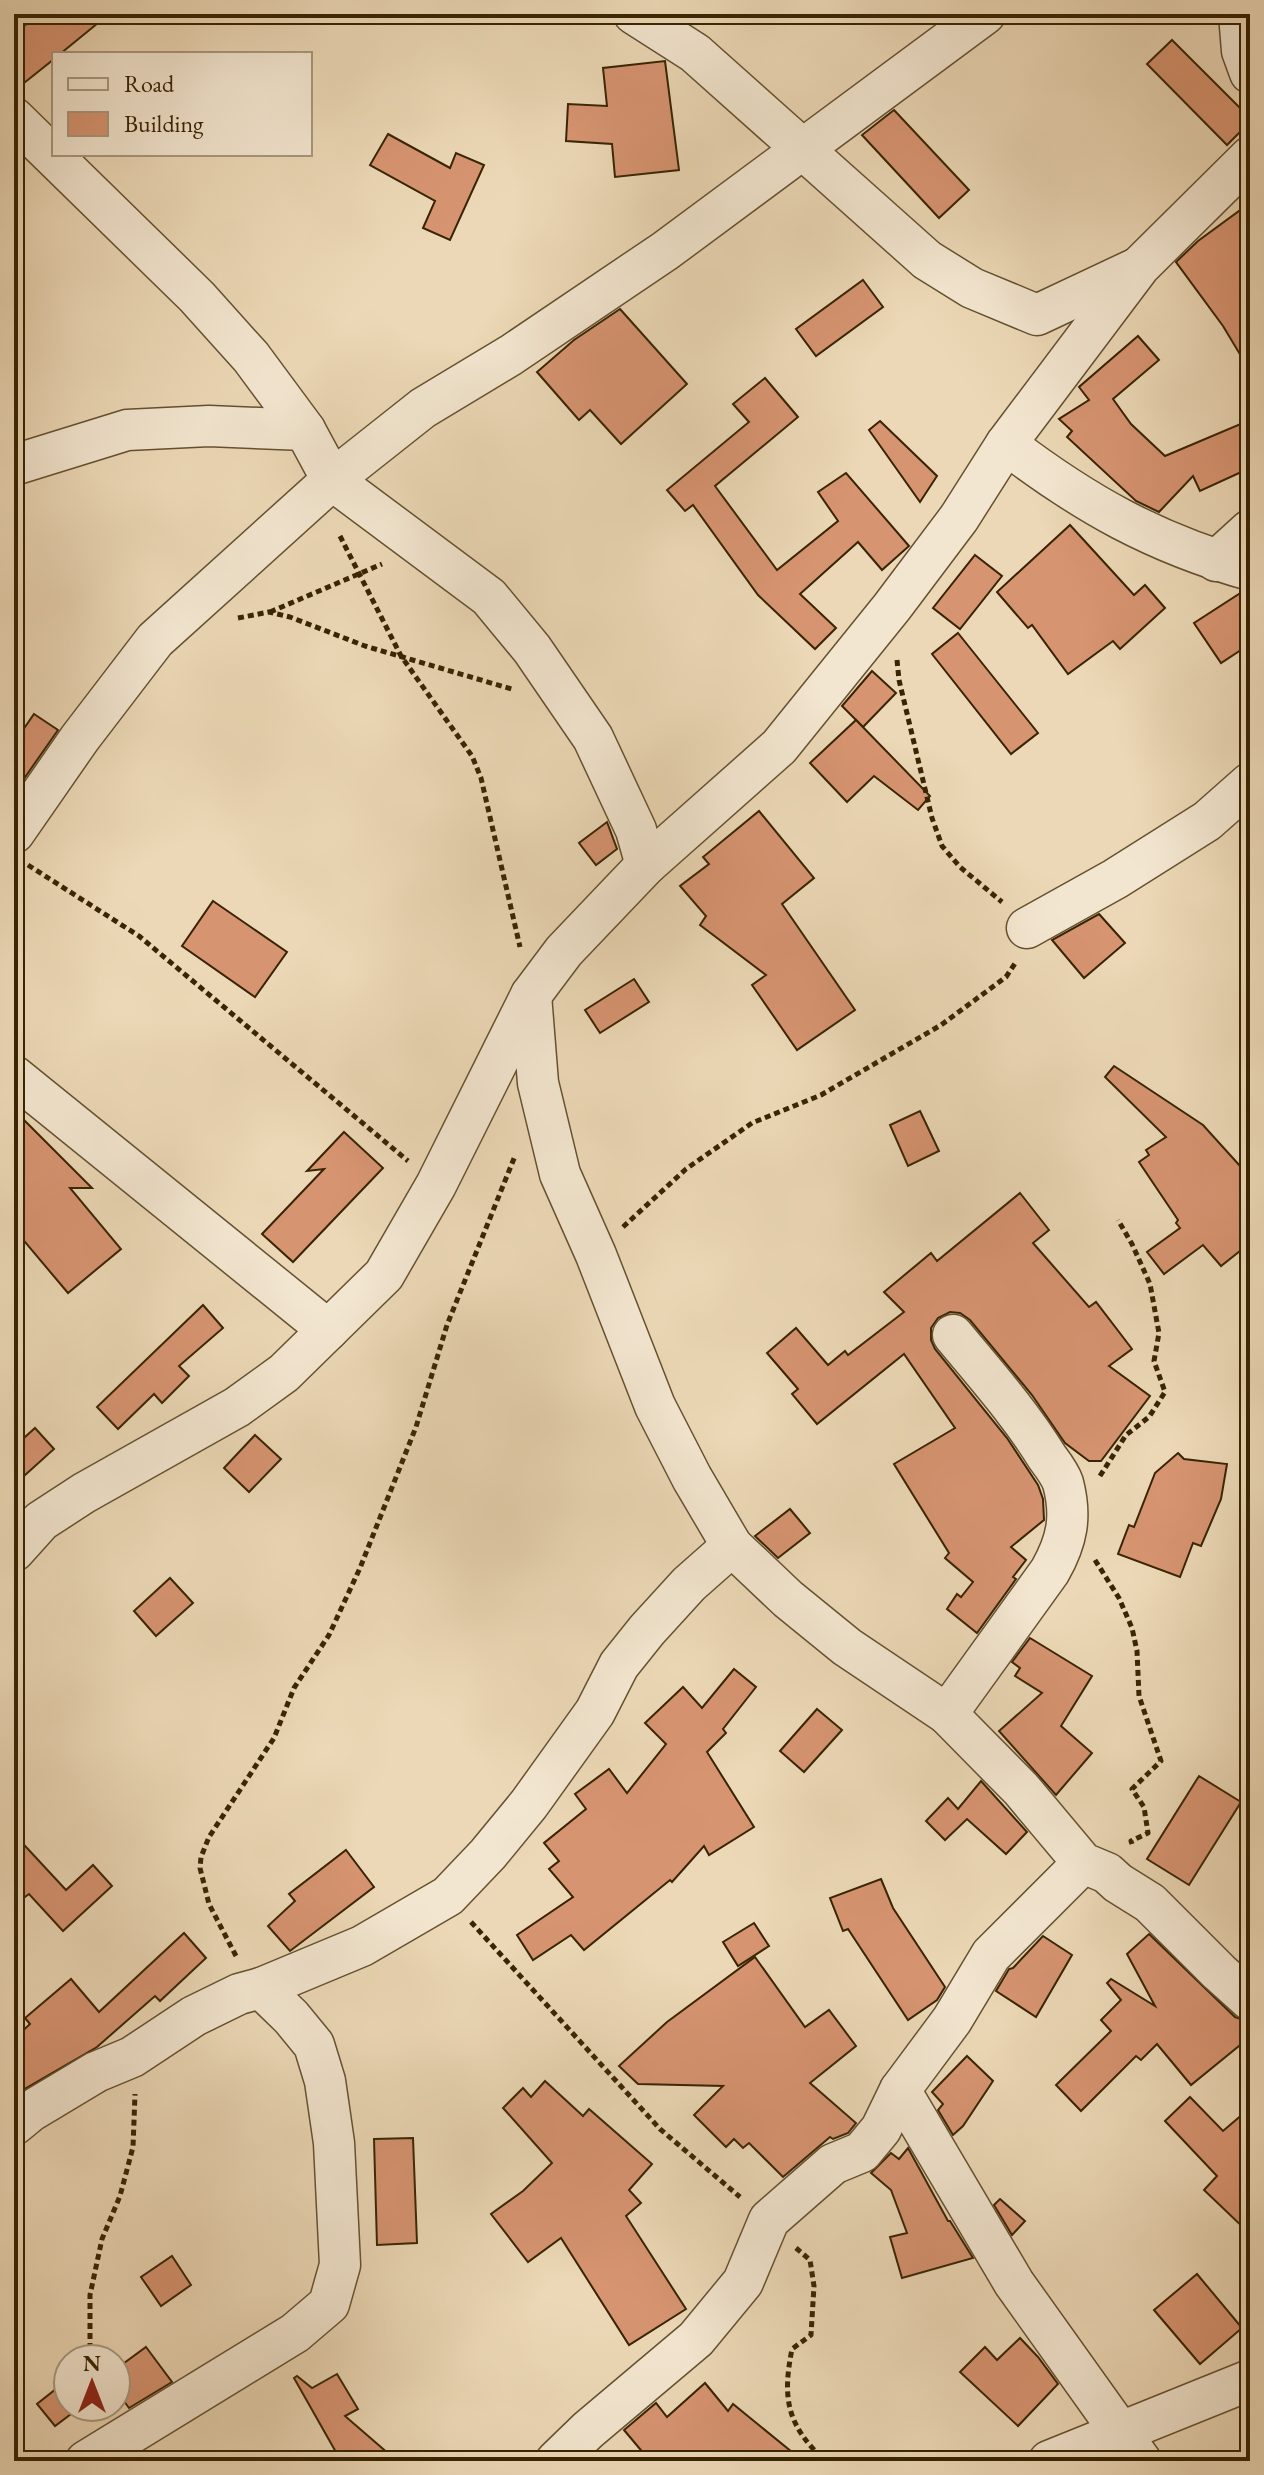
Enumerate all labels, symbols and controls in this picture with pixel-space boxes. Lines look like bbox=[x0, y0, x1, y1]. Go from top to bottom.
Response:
legend bbox=[52, 52, 312, 156]
text: Road bbox=[124, 68, 175, 99]
text: Building bbox=[124, 108, 204, 139]
north arrow bbox=[52, 2343, 132, 2423]
text: N bbox=[83, 2349, 101, 2378]

